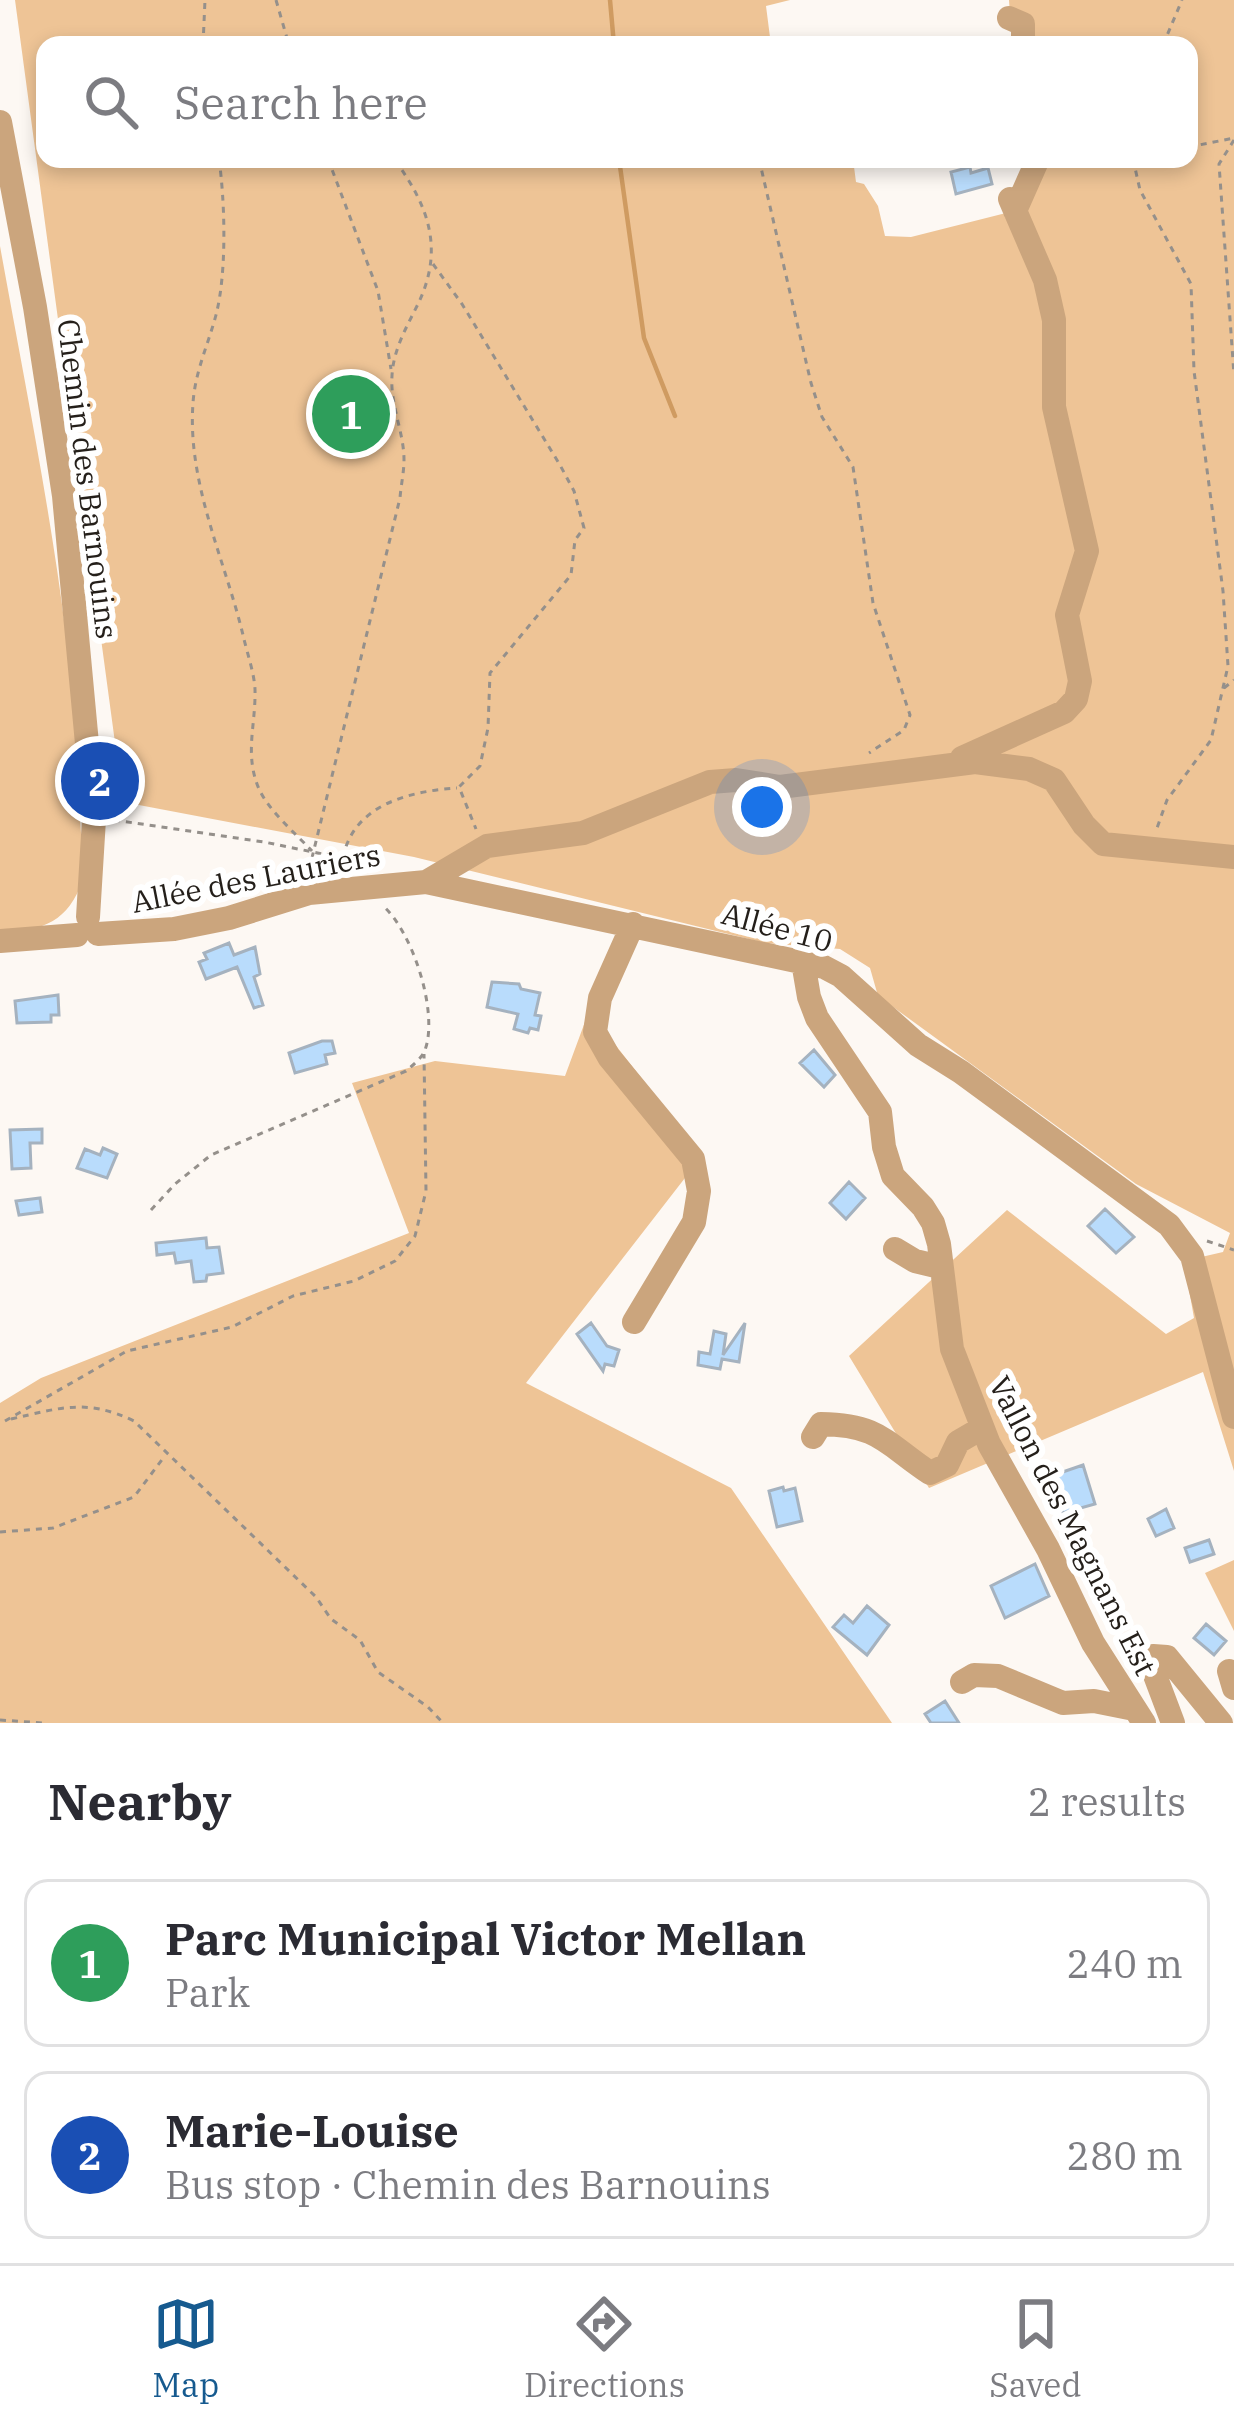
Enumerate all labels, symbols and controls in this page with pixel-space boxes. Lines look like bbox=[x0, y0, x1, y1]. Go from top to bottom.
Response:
search box bbox=[36, 36, 1198, 168]
icon: search bbox=[78, 69, 144, 135]
text: Search here bbox=[174, 73, 428, 131]
street label: Chemin des Barnouins bbox=[50, 317, 127, 641]
pin: 1 bbox=[312, 369, 390, 459]
pin: 2 bbox=[61, 736, 139, 826]
your location bbox=[732, 777, 792, 837]
street label: Allée des Lauriers bbox=[128, 834, 383, 921]
street label: Allée 10 bbox=[718, 893, 837, 960]
street label: Vallon des Magnans Est bbox=[981, 1369, 1166, 1681]
text: Nearby bbox=[48, 1768, 232, 1834]
text: 2 results bbox=[1028, 1776, 1186, 1827]
text: Parc Municipal Victor Mellan bbox=[165, 1909, 806, 1967]
text: 1 bbox=[78, 1938, 102, 1989]
text: 240 m bbox=[1067, 1938, 1183, 1989]
text: Park bbox=[165, 1967, 250, 2018]
text: Marie-Louise bbox=[165, 2101, 459, 2159]
text: 2 bbox=[78, 2130, 102, 2181]
text: 280 m bbox=[1067, 2130, 1183, 2181]
text: Bus stop · Chemin des Barnouins bbox=[165, 2159, 771, 2210]
tab: Map bbox=[152, 2291, 219, 2406]
tab: Directions bbox=[524, 2291, 685, 2406]
tab: Saved bbox=[989, 2291, 1082, 2406]

